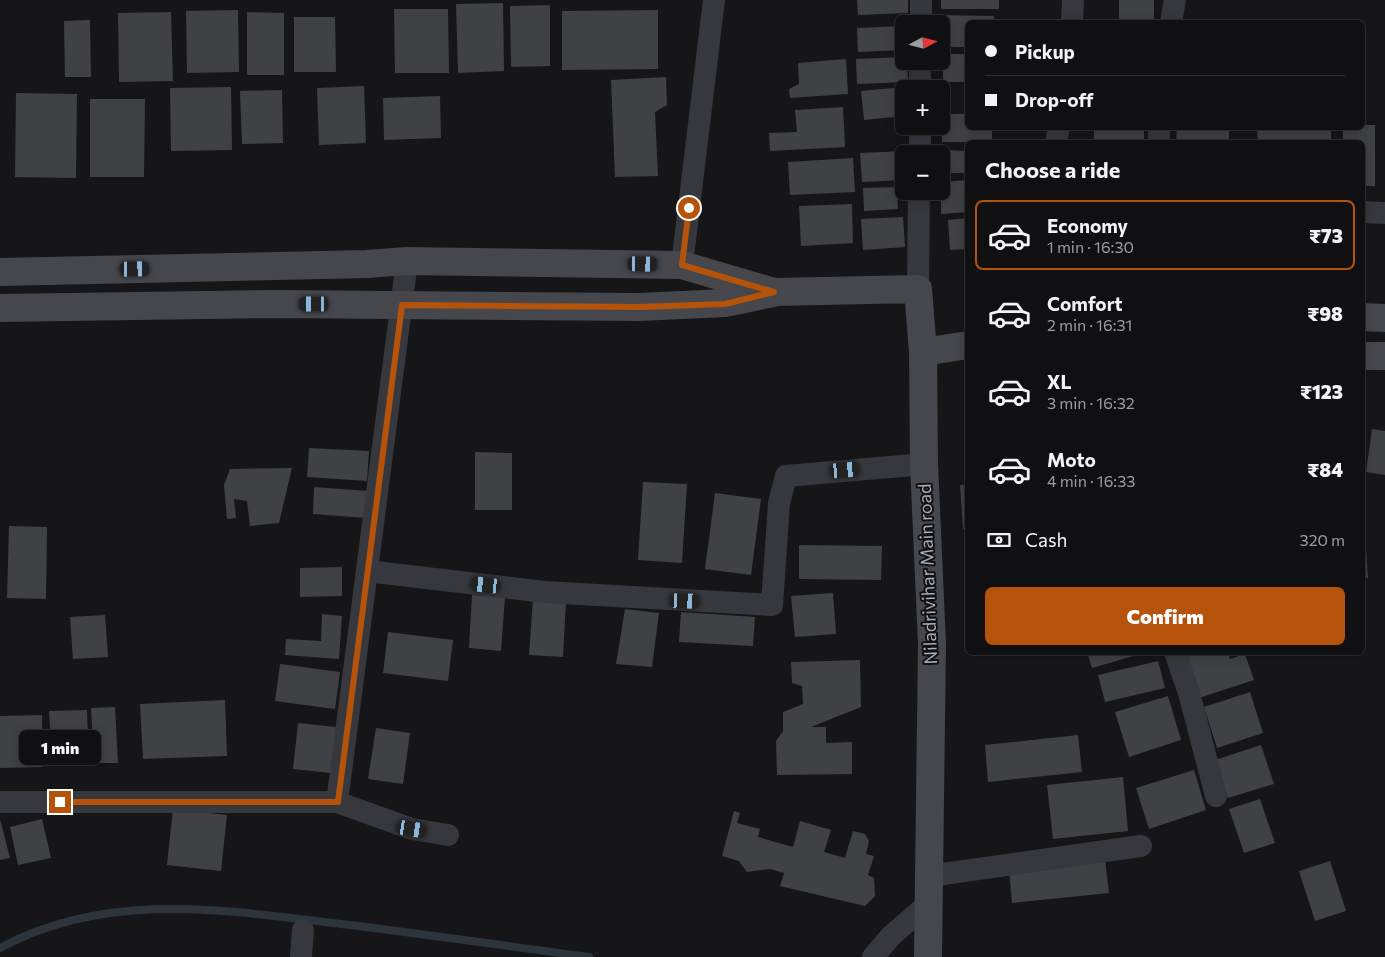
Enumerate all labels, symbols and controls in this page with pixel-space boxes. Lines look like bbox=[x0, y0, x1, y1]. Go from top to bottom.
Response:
north arrow bbox=[895, 15, 950, 70]
map controls bbox=[895, 15, 950, 200]
text: Pickup bbox=[1015, 40, 1075, 63]
button: + bbox=[895, 80, 950, 135]
text: Drop-off bbox=[1015, 88, 1094, 111]
button: − bbox=[895, 145, 950, 200]
text: Choose a ride bbox=[985, 156, 1120, 183]
route start bbox=[678, 197, 700, 219]
icon: car bbox=[987, 213, 1032, 258]
text: Economy bbox=[1047, 214, 1128, 237]
text: ₹73 bbox=[1309, 224, 1343, 247]
text: 1 min · 16:30 bbox=[1047, 237, 1134, 256]
car bbox=[627, 256, 658, 272]
car bbox=[119, 261, 150, 277]
icon: car bbox=[987, 291, 1032, 336]
text: Comfort bbox=[1047, 292, 1123, 315]
car bbox=[299, 297, 329, 312]
text: ₹98 bbox=[1307, 302, 1343, 325]
text: 2 min · 16:31 bbox=[1047, 315, 1132, 334]
icon: car bbox=[987, 369, 1032, 414]
text: XL bbox=[1047, 370, 1072, 393]
text: ₹123 bbox=[1300, 380, 1343, 403]
text: 3 min · 16:32 bbox=[1047, 393, 1135, 412]
icon: car bbox=[987, 447, 1032, 492]
text: Moto bbox=[1047, 448, 1096, 471]
text: ₹84 bbox=[1307, 458, 1343, 481]
car bbox=[829, 461, 860, 479]
text: 4 min · 16:33 bbox=[1047, 471, 1135, 490]
street label: Niladrivihar Main road bbox=[913, 483, 941, 665]
icon: cash bbox=[985, 526, 1013, 554]
text: Cash bbox=[1025, 528, 1067, 551]
text: 320 m bbox=[1300, 530, 1345, 549]
car bbox=[470, 576, 501, 594]
button: Confirm bbox=[985, 587, 1345, 645]
car bbox=[669, 593, 700, 609]
callout: 1 min bbox=[19, 730, 101, 764]
text: 1 min bbox=[41, 738, 79, 757]
route end bbox=[49, 791, 71, 813]
car bbox=[396, 819, 427, 839]

